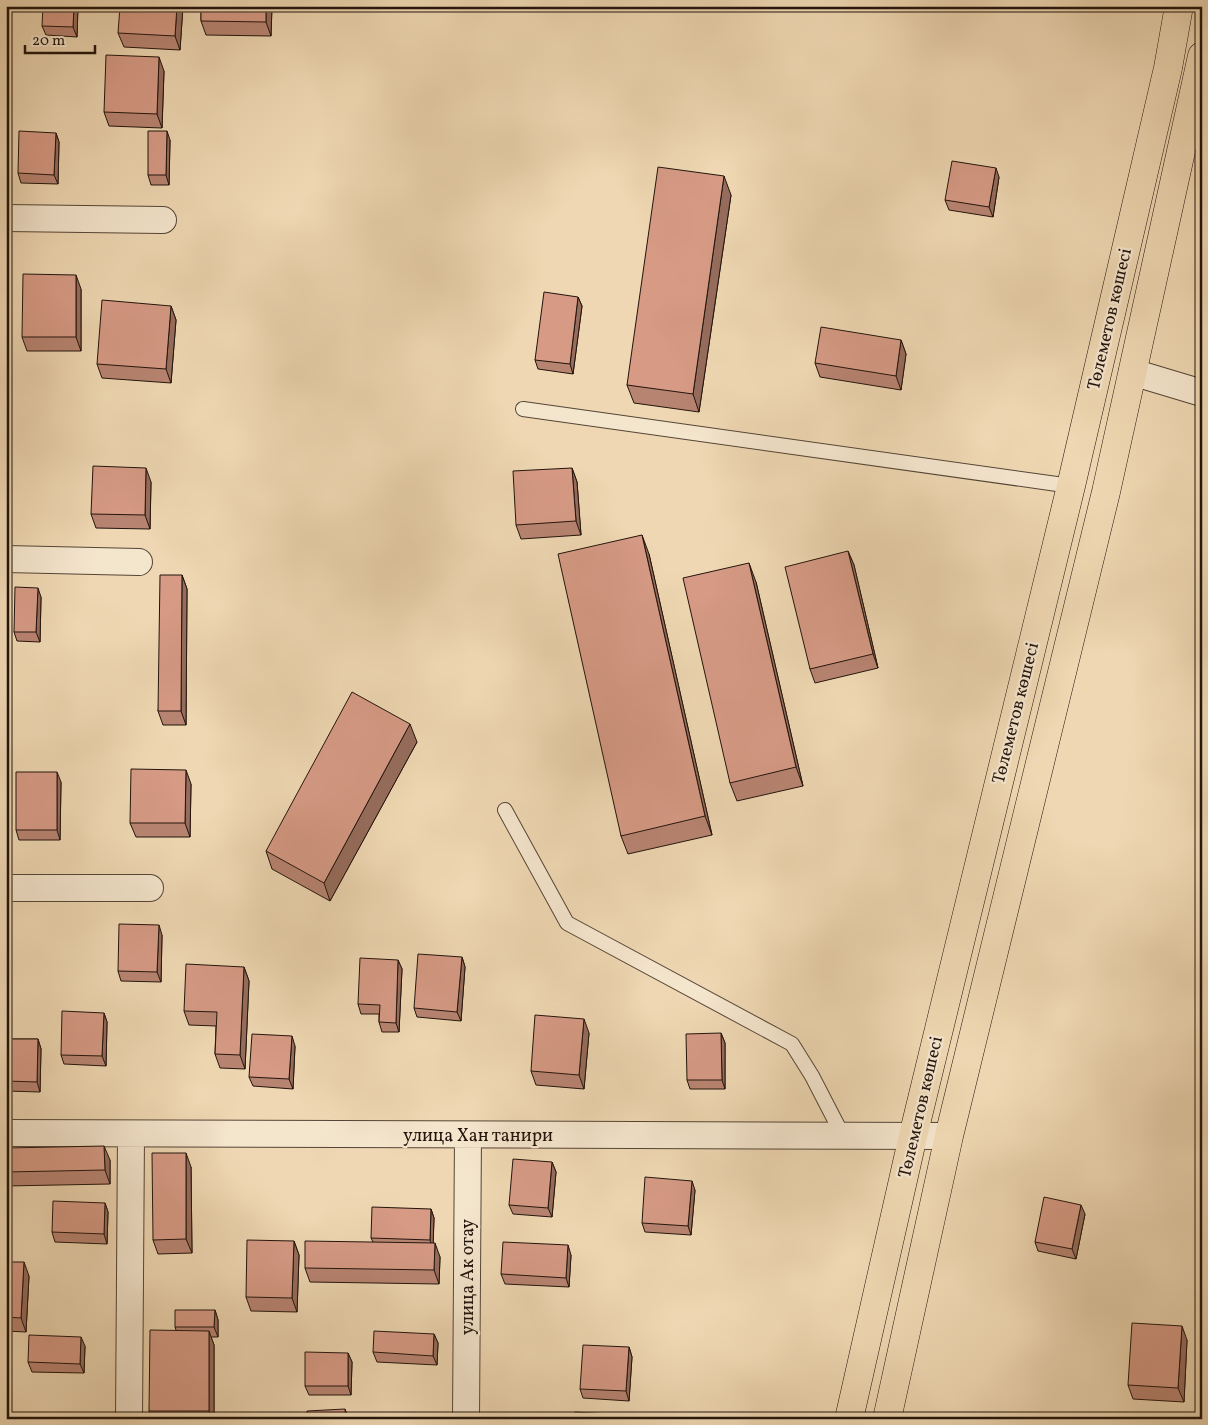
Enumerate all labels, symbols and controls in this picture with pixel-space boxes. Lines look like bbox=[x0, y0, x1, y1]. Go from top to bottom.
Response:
scale bar bbox=[25, 22, 95, 54]
text: 20 m bbox=[32, 31, 65, 52]
street label: Төлеметов көшесі bbox=[1082, 246, 1139, 393]
street label: Төлеметов көшесі bbox=[987, 640, 1046, 787]
street label: Төлеметов көшесі bbox=[893, 1034, 950, 1181]
street label: улица Хан танири bbox=[403, 1124, 553, 1149]
street label: улица Ак отау bbox=[456, 1219, 481, 1335]

